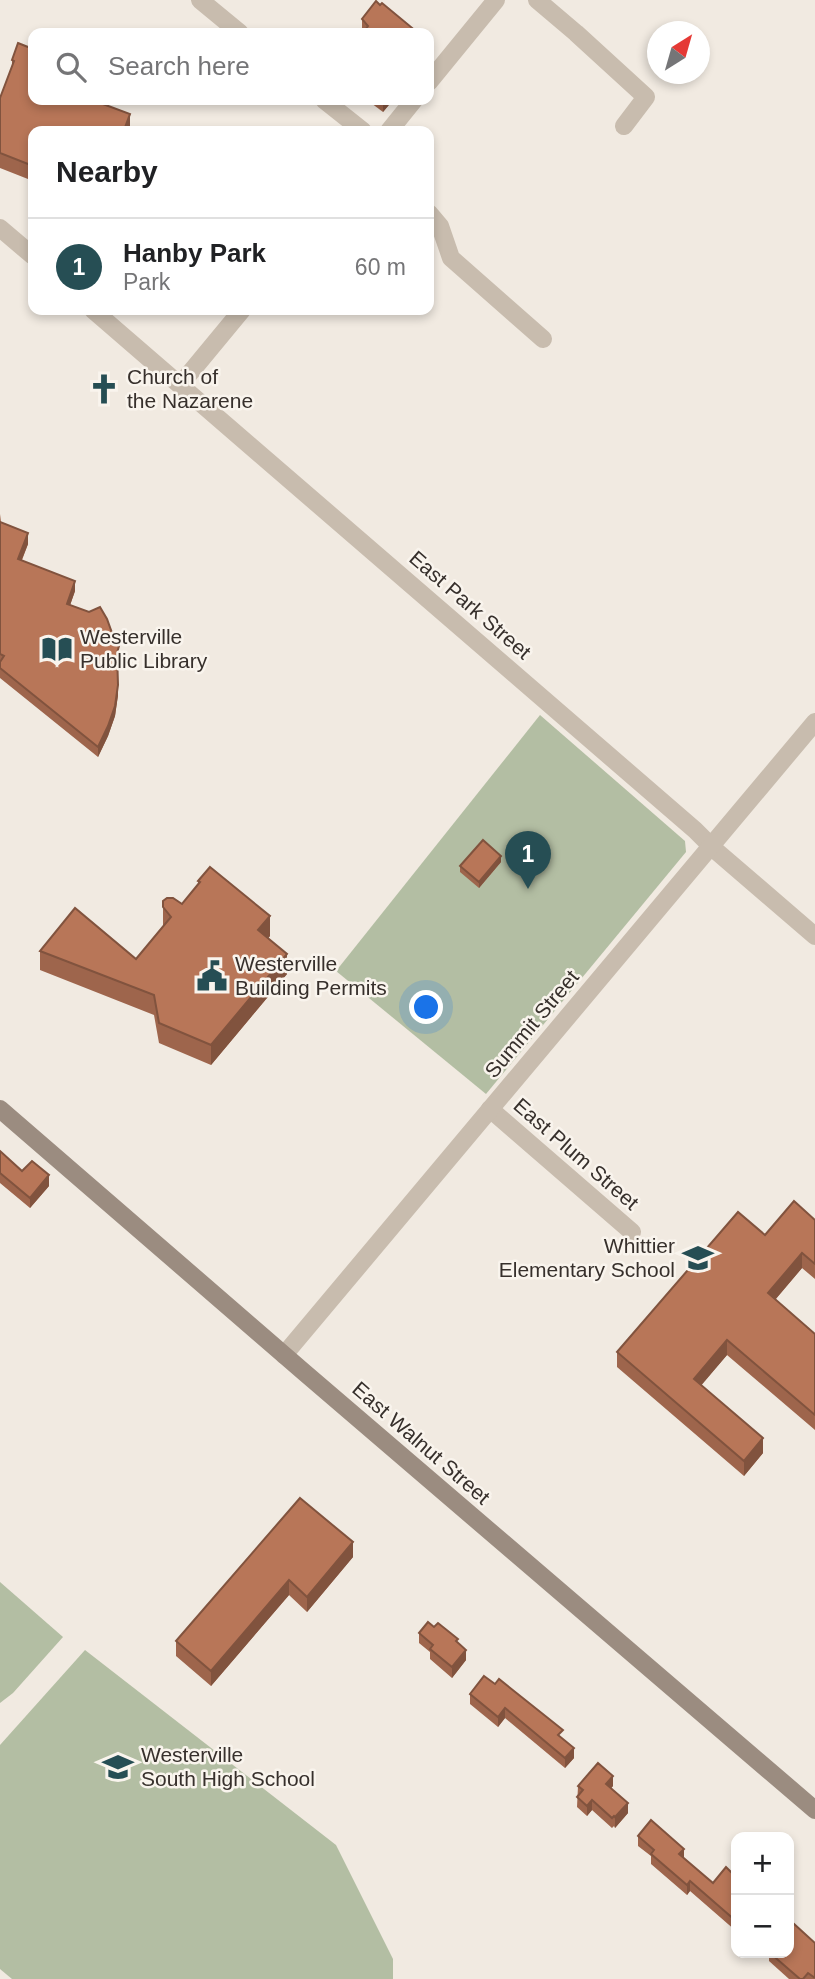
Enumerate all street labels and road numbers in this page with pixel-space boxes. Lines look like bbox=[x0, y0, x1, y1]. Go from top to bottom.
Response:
street label: East Park Street bbox=[405, 546, 536, 664]
street label: Summit Street bbox=[480, 965, 583, 1082]
street label: East Plum Street bbox=[509, 1093, 643, 1214]
street label: East Walnut Street bbox=[348, 1377, 495, 1509]

